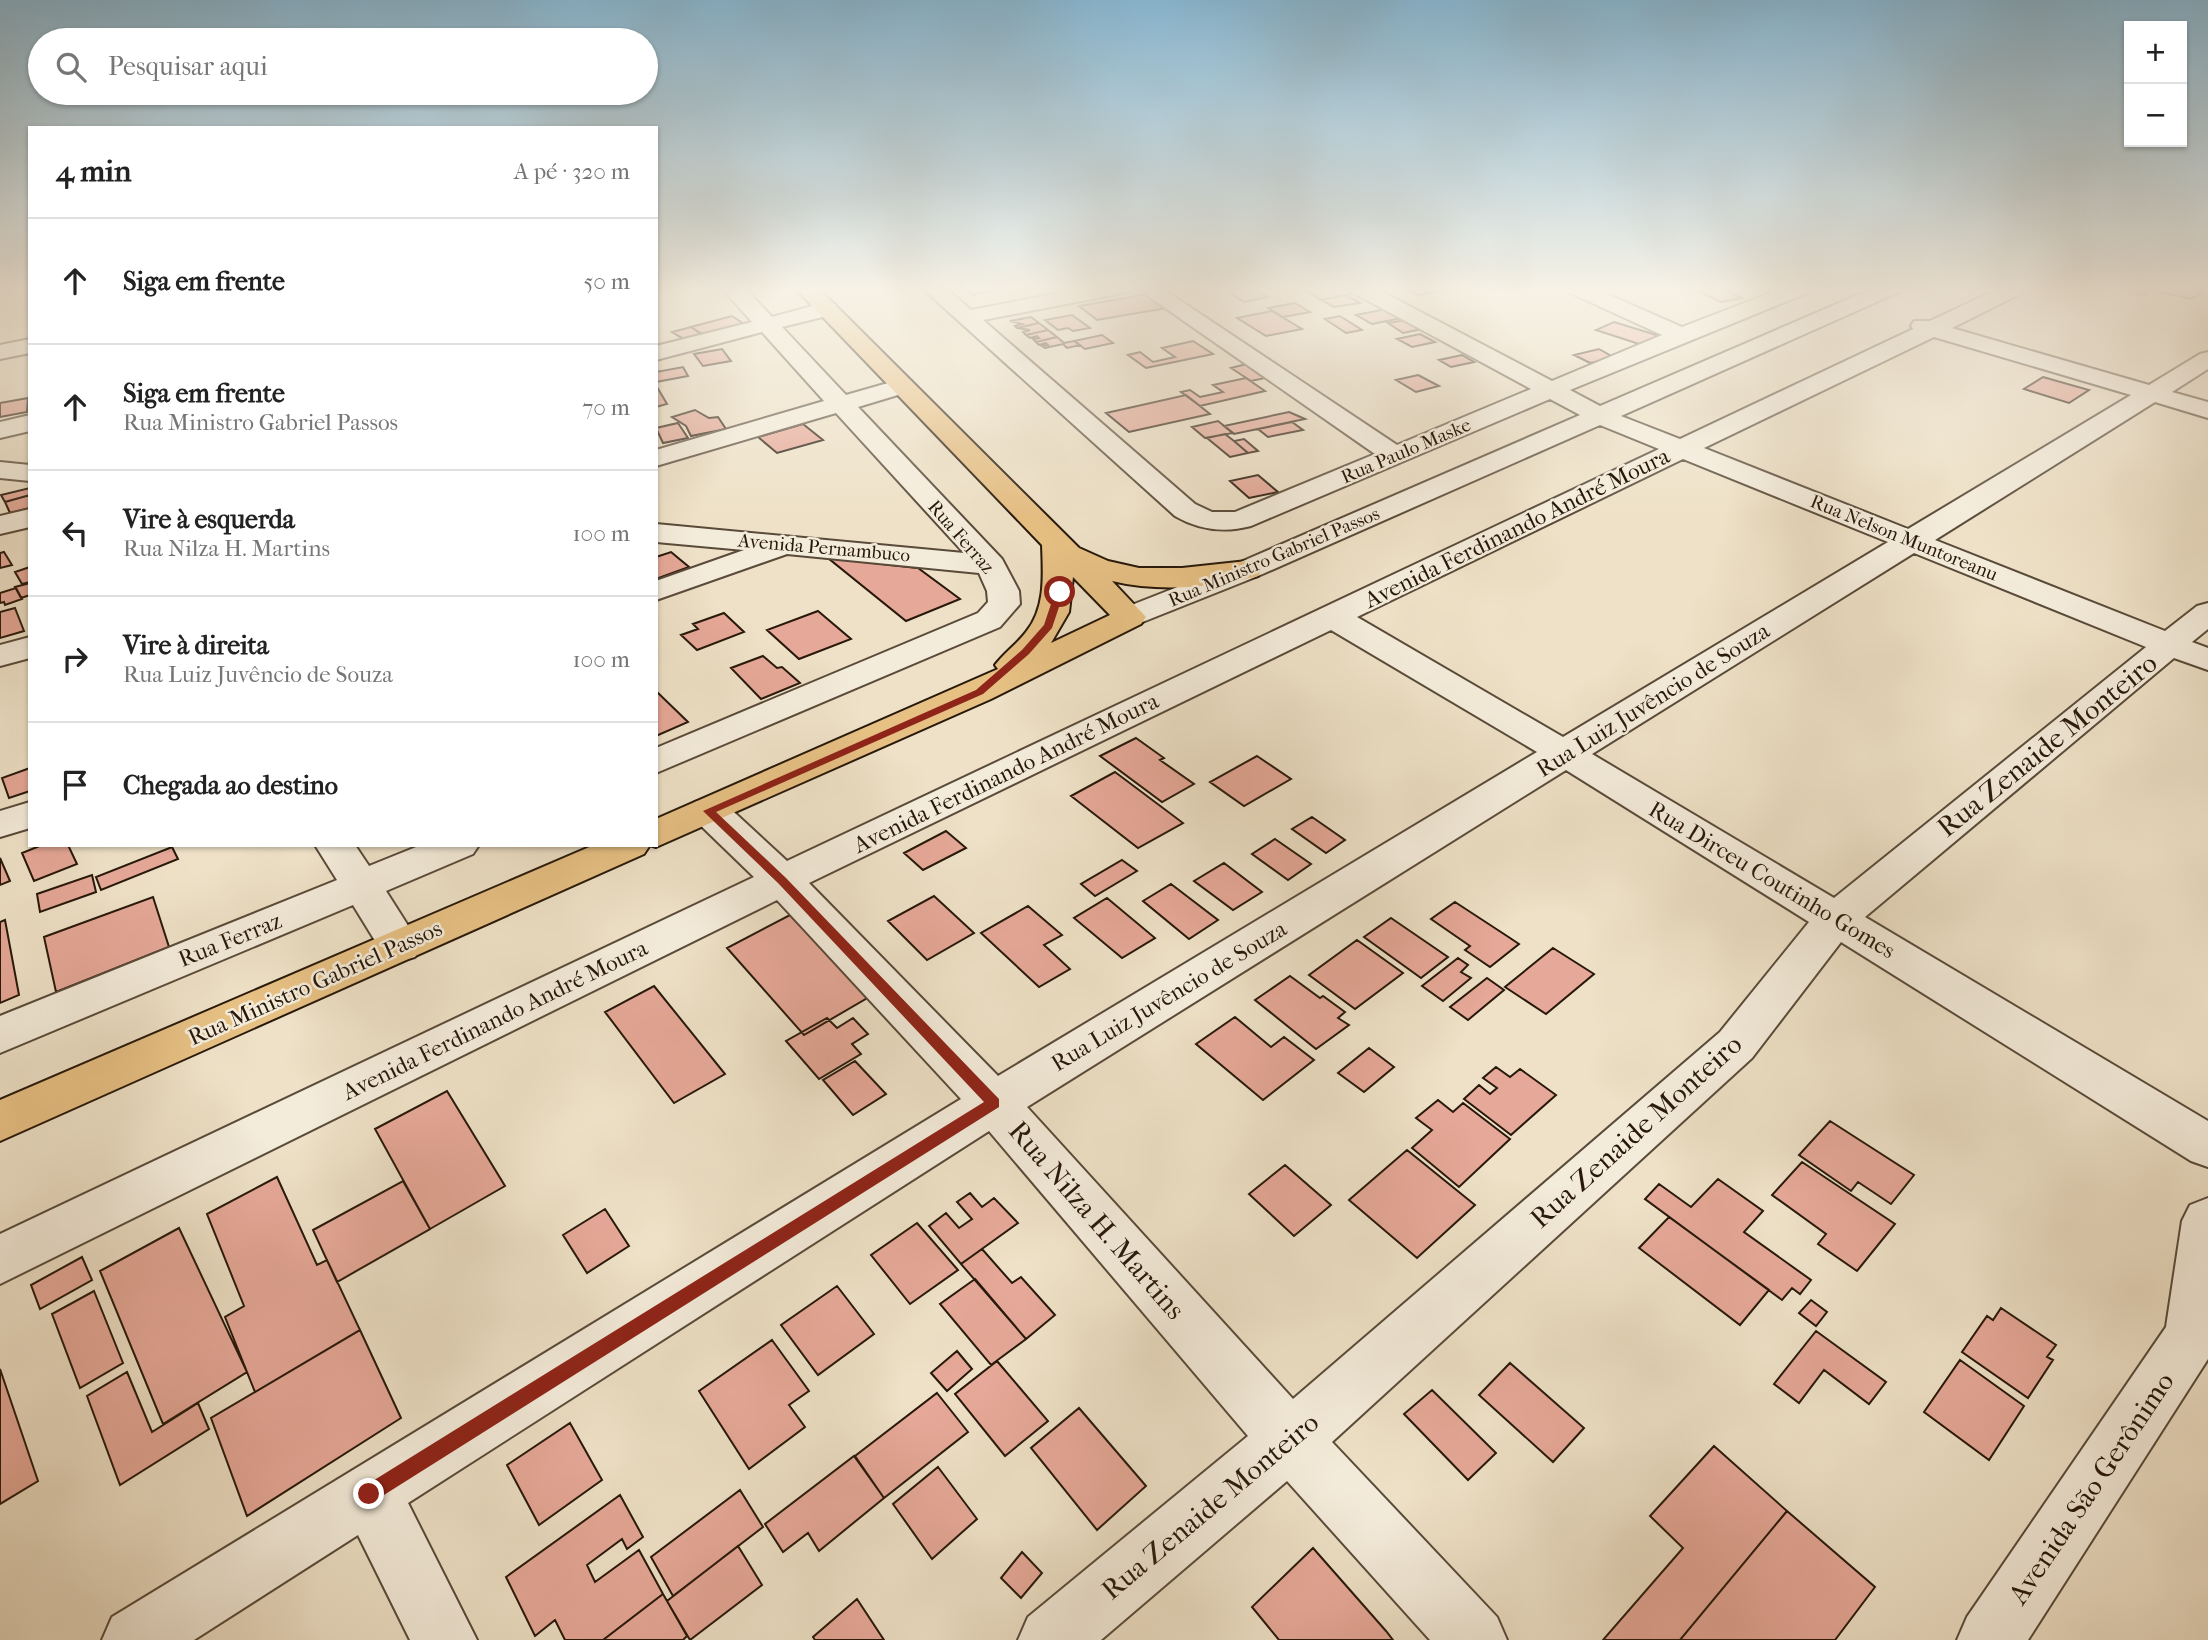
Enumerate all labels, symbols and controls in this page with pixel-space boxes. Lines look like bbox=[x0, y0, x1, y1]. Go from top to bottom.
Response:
map controls bbox=[2124, 21, 2187, 147]
button: + bbox=[2124, 21, 2187, 84]
search box bbox=[28, 28, 658, 105]
icon: search bbox=[52, 48, 90, 86]
text: Pesquisar aqui bbox=[108, 51, 268, 82]
button: − bbox=[2124, 84, 2187, 147]
text: 4 min bbox=[56, 154, 131, 189]
text: A pé · 320 m bbox=[514, 158, 630, 185]
icon: ahead bbox=[56, 262, 94, 300]
text: Siga em frente bbox=[123, 266, 285, 297]
text: 50 m bbox=[583, 268, 630, 295]
text: Siga em frente bbox=[123, 378, 285, 409]
icon: ahead bbox=[56, 388, 94, 426]
text: 70 m bbox=[582, 394, 630, 421]
text: Rua Ministro Gabriel Passos bbox=[123, 409, 398, 436]
street label: Rua Paulo Maske bbox=[1338, 414, 1474, 488]
street label: Avenida Ferdinando André Moura bbox=[1359, 442, 1674, 614]
street label: Rua Nelson Muntoreanu bbox=[1807, 490, 2001, 586]
street label: Rua Ferraz bbox=[923, 496, 999, 578]
street label: Rua Ministro Gabriel Passos bbox=[1165, 502, 1383, 612]
text: Vire à esquerda bbox=[123, 504, 295, 535]
icon: left bbox=[56, 514, 94, 552]
text: 100 m bbox=[572, 520, 630, 547]
street label: Avenida Pernambuco bbox=[736, 529, 911, 567]
text: Rua Nilza H. Martins bbox=[123, 535, 330, 562]
route start bbox=[1044, 576, 1075, 607]
street label: Rua Luiz Juvêncio de Souza bbox=[1531, 617, 1775, 783]
text: Vire à direita bbox=[123, 630, 269, 661]
icon: right bbox=[56, 640, 94, 678]
text: 100 m bbox=[572, 646, 630, 673]
street label: Rua Zenaide Monteiro bbox=[1930, 646, 2164, 844]
text: Rua Luiz Juvêncio de Souza bbox=[123, 661, 393, 688]
street label: Avenida Ferdinando André Moura bbox=[848, 687, 1163, 859]
icon: arrive bbox=[56, 766, 94, 804]
text: Chegada ao destino bbox=[123, 770, 338, 801]
street label: Rua Dirceu Coutinho Gomes bbox=[1644, 796, 1900, 964]
street label: Rua Ferraz bbox=[174, 907, 286, 973]
street label: Rua Ministro Gabriel Passos bbox=[184, 915, 446, 1051]
street label: Rua Luiz Juvêncio de Souza bbox=[1046, 915, 1292, 1077]
street label: Avenida Ferdinando André Moura bbox=[337, 934, 652, 1106]
street label: Rua Zenaide Monteiro bbox=[1523, 1027, 1749, 1235]
street label: Rua Nilza H. Martins bbox=[1002, 1114, 1192, 1326]
street label: Avenida São Gerônimo bbox=[2001, 1366, 2181, 1611]
street label: Rua Zenaide Monteiro bbox=[1095, 1406, 1325, 1606]
route end bbox=[353, 1478, 384, 1509]

